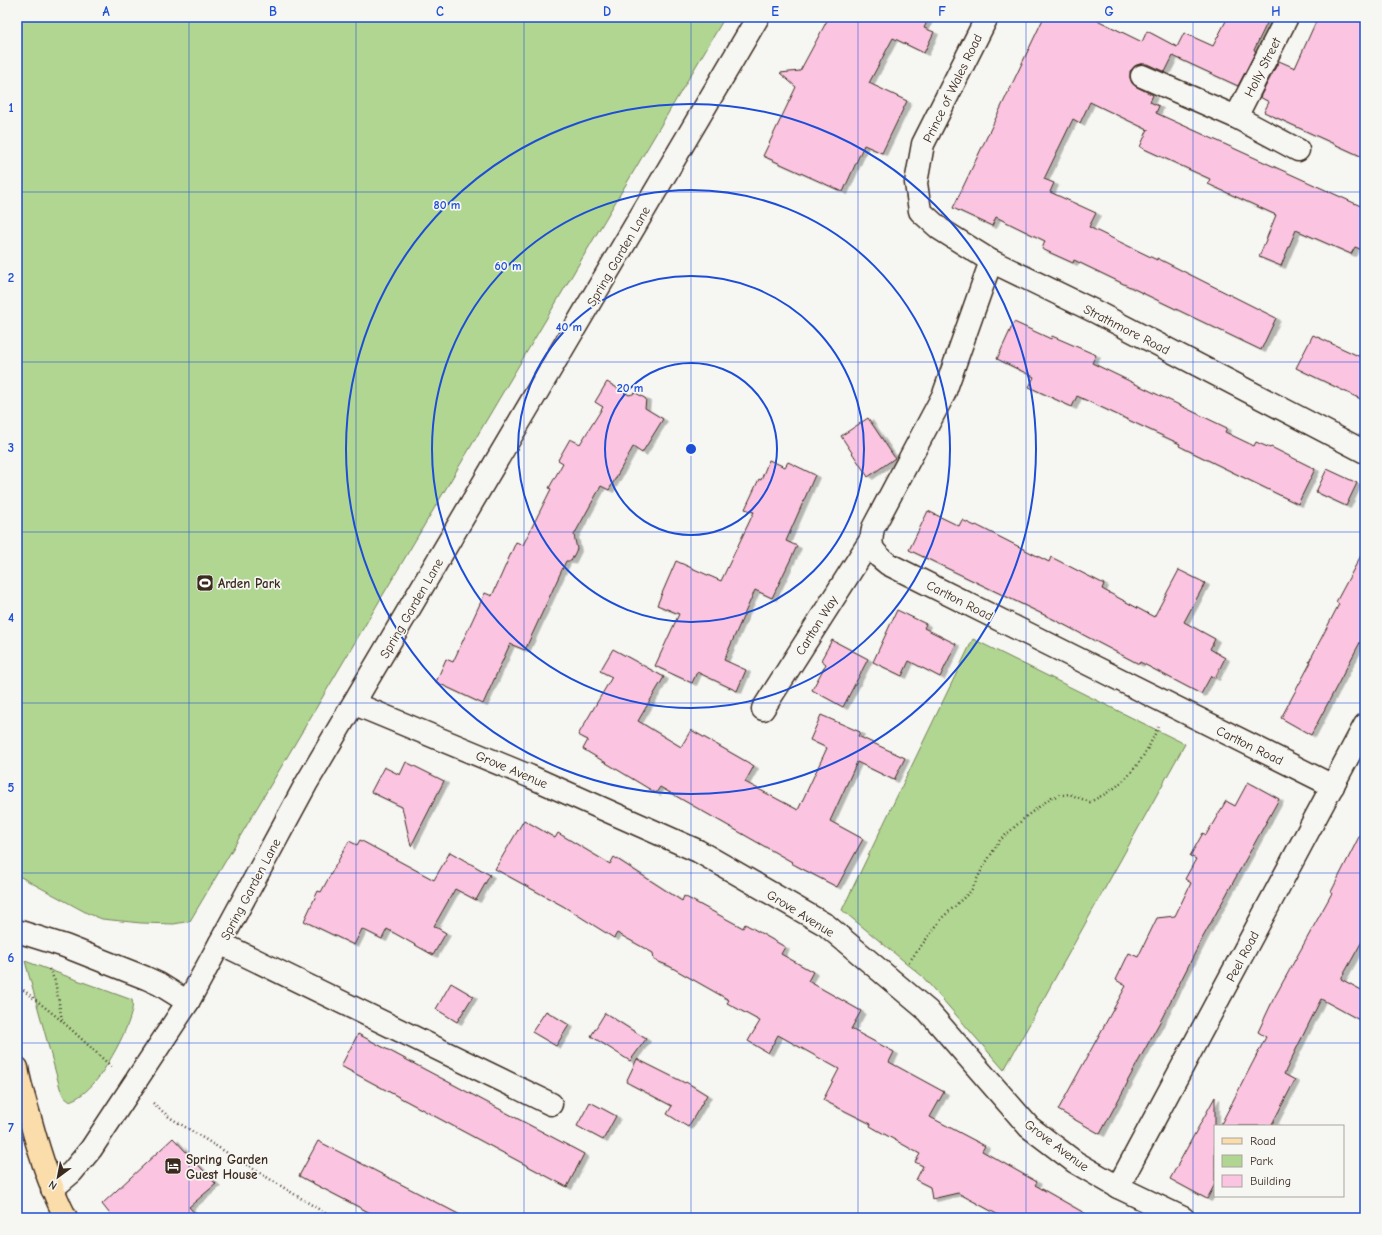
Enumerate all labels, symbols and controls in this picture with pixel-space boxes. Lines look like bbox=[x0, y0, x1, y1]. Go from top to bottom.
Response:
text: A bbox=[102, 4, 110, 19]
text: B bbox=[269, 4, 277, 19]
text: C bbox=[436, 4, 444, 19]
text: D bbox=[603, 4, 611, 19]
text: E bbox=[771, 4, 779, 19]
text: F bbox=[938, 4, 946, 19]
text: G bbox=[1104, 4, 1114, 19]
text: H bbox=[1271, 4, 1281, 19]
street label: Prince of Wales Road bbox=[920, 32, 985, 145]
street label: Holly Street bbox=[1241, 34, 1284, 99]
text: 1 bbox=[8, 100, 14, 115]
text: 80 m bbox=[434, 198, 460, 212]
street label: Spring Garden Lane bbox=[584, 203, 653, 309]
text: 60 m bbox=[495, 259, 521, 273]
text: 2 bbox=[8, 270, 14, 285]
street label: Strathmore Road bbox=[1081, 301, 1172, 358]
text: 40 m bbox=[556, 320, 582, 334]
text: 20 m bbox=[617, 381, 643, 395]
text: 3 bbox=[8, 440, 14, 455]
centre of rings bbox=[684, 442, 698, 456]
street label: Spring Garden Lane bbox=[377, 555, 446, 661]
sports icon: Arden Park bbox=[195, 573, 215, 593]
place label: Arden Park bbox=[218, 576, 281, 591]
street label: Carlton Road bbox=[924, 577, 995, 624]
street label: Carlton Way bbox=[792, 593, 841, 658]
text: 4 bbox=[8, 610, 14, 625]
street label: Carlton Road bbox=[1214, 723, 1286, 768]
street label: Grove Avenue bbox=[474, 748, 550, 792]
text: 5 bbox=[8, 780, 15, 795]
street label: Spring Garden Lane bbox=[217, 835, 284, 943]
street label: Grove Avenue bbox=[764, 887, 838, 940]
street label: Peel Road bbox=[1223, 928, 1262, 984]
text: 6 bbox=[8, 950, 15, 965]
street label: Grove Avenue bbox=[1022, 1116, 1092, 1175]
text: 7 bbox=[8, 1120, 14, 1135]
legend bbox=[1214, 1125, 1344, 1197]
text: Road bbox=[1250, 1134, 1276, 1148]
place label: Spring Garden Guest House bbox=[186, 1152, 268, 1182]
text: Park bbox=[1250, 1154, 1273, 1168]
hotel icon: Spring Garden Guest House bbox=[163, 1156, 183, 1176]
north arrow bbox=[38, 1157, 78, 1197]
text: Building bbox=[1250, 1174, 1291, 1188]
text: N bbox=[46, 1178, 59, 1192]

